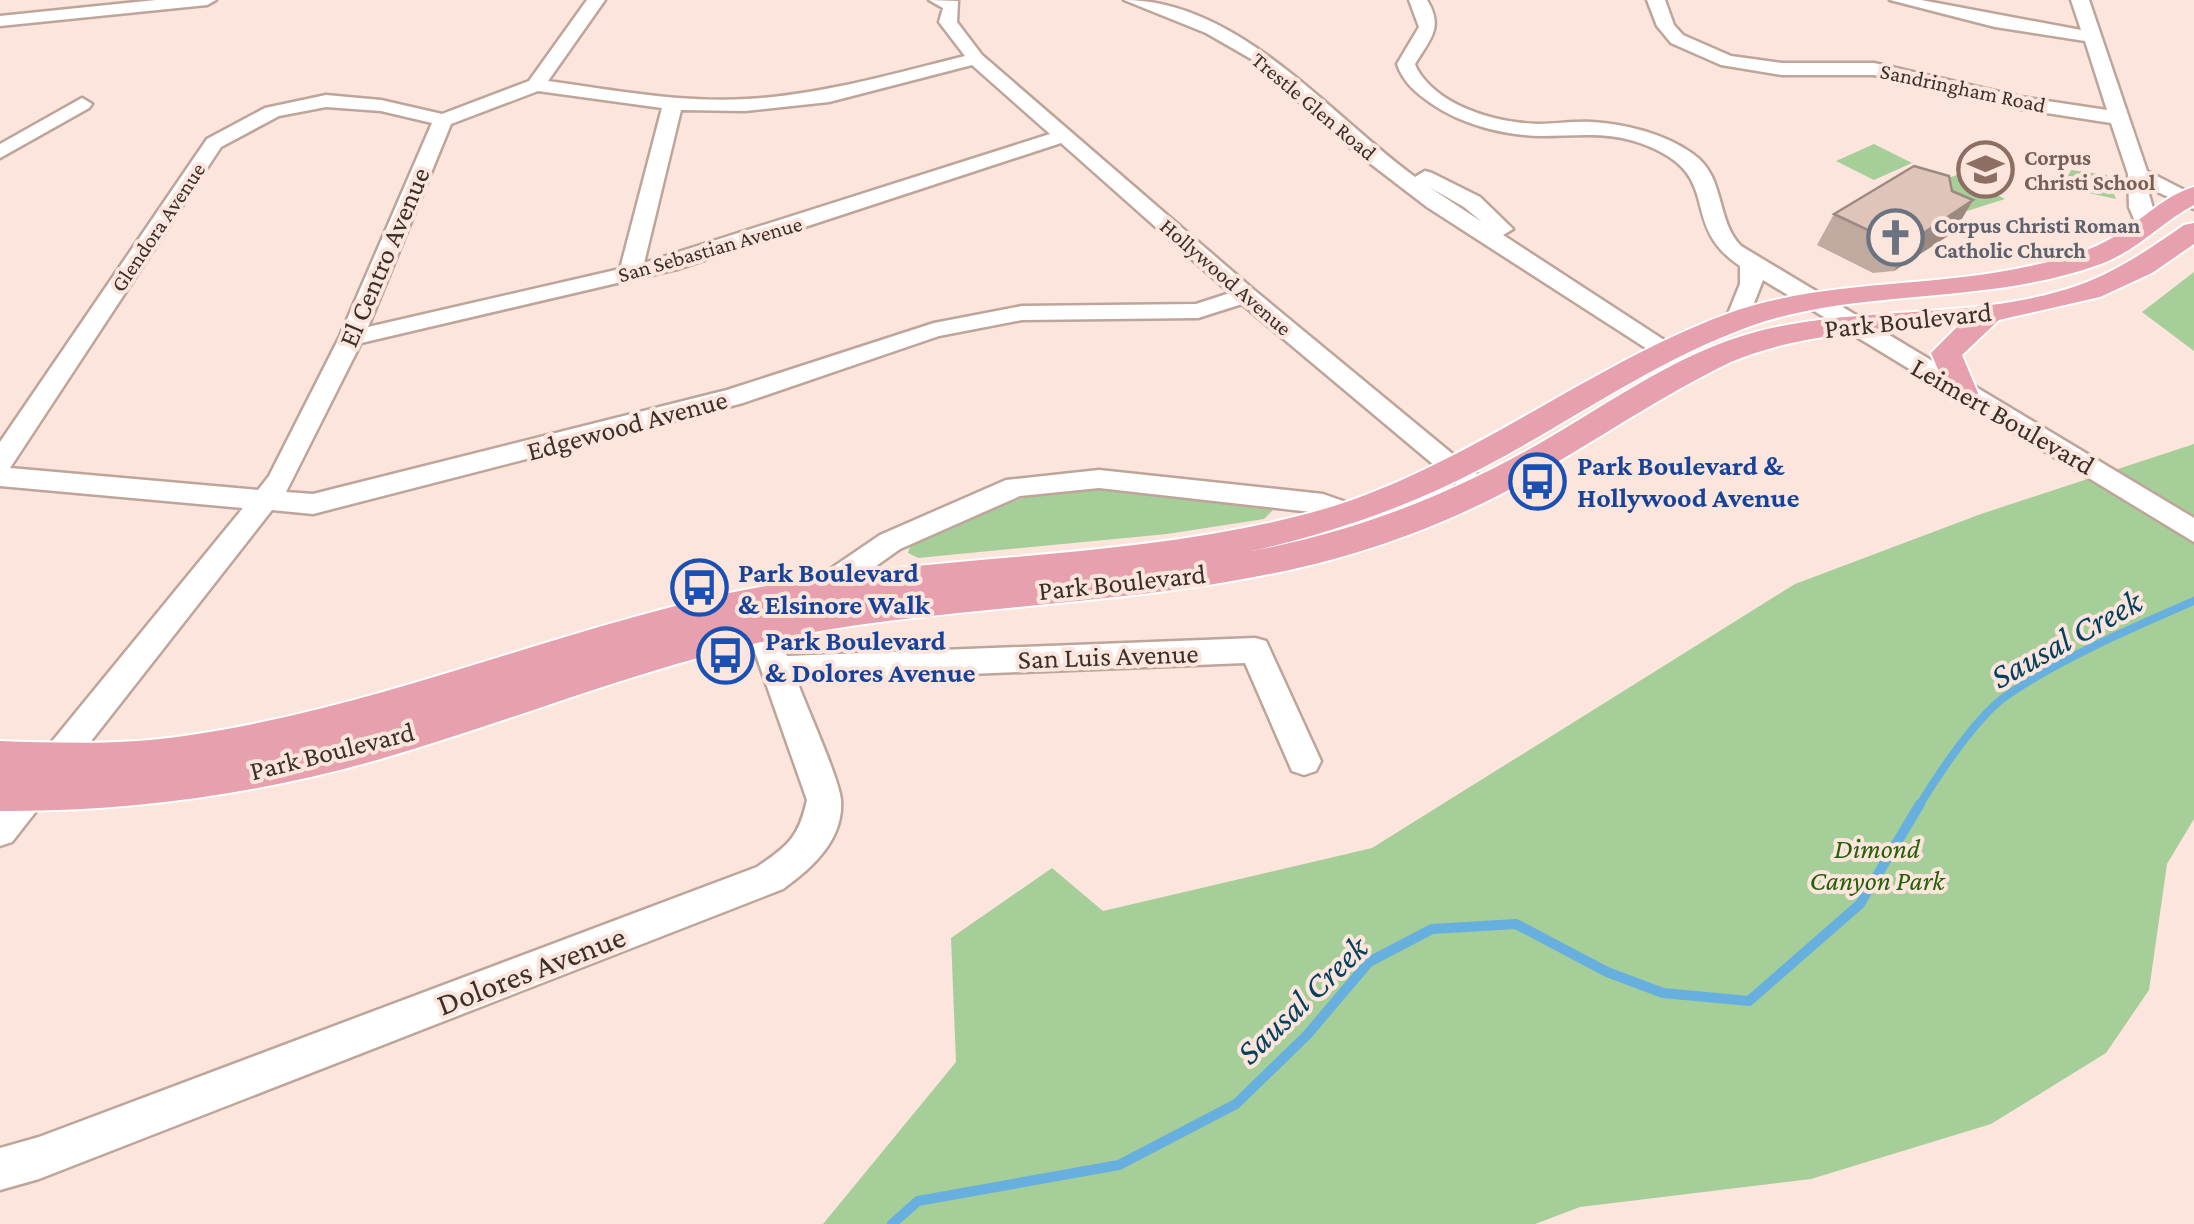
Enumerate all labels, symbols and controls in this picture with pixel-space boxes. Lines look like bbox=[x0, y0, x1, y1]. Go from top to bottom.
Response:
street label: Trestle Glen Road bbox=[1247, 47, 1381, 165]
street label: Sandringham Road bbox=[1878, 58, 2048, 118]
school or university icon: Corpus Christi School bbox=[1955, 140, 2015, 200]
place label: Corpus Christi School bbox=[2024, 145, 2156, 195]
street label: Glendora Avenue bbox=[106, 158, 210, 296]
street label: El Centro Avenue bbox=[332, 163, 436, 351]
church icon: Corpus Christi Roman Catholic Church bbox=[1865, 208, 1925, 268]
street label: San Sebastian Avenue bbox=[615, 211, 805, 287]
street label: Hollywood Avenue bbox=[1155, 213, 1297, 341]
place label: Corpus Christi Roman Catholic Church bbox=[1934, 213, 2141, 263]
street label: Park Boulevard bbox=[1823, 296, 1994, 344]
street label: Leimert Boulevard bbox=[1906, 351, 2100, 481]
street label: Edgewood Avenue bbox=[523, 383, 731, 467]
place label: Park Boulevard & Hollywood Avenue bbox=[1577, 450, 1799, 513]
bus stop icon: Park Boulevard & Hollywood Avenue bbox=[1508, 451, 1568, 511]
place label: Park Boulevard & Elsinore Walk bbox=[738, 557, 931, 620]
bus stop icon: Park Boulevard & Elsinore Walk bbox=[669, 558, 729, 618]
street label: Park Boulevard bbox=[1037, 558, 1208, 606]
water label: Sausal Creek bbox=[1984, 581, 2150, 696]
place label: Park Boulevard & Dolores Avenue bbox=[765, 625, 976, 688]
bus stop icon: Park Boulevard & Dolores Avenue bbox=[696, 626, 756, 686]
street label: San Luis Avenue bbox=[1017, 637, 1199, 675]
street label: Park Boulevard bbox=[247, 716, 418, 786]
park label: Dimond Canyon Park bbox=[1809, 833, 1946, 896]
street label: Dolores Avenue bbox=[432, 918, 630, 1022]
water label: Sausal Creek bbox=[1228, 927, 1377, 1072]

